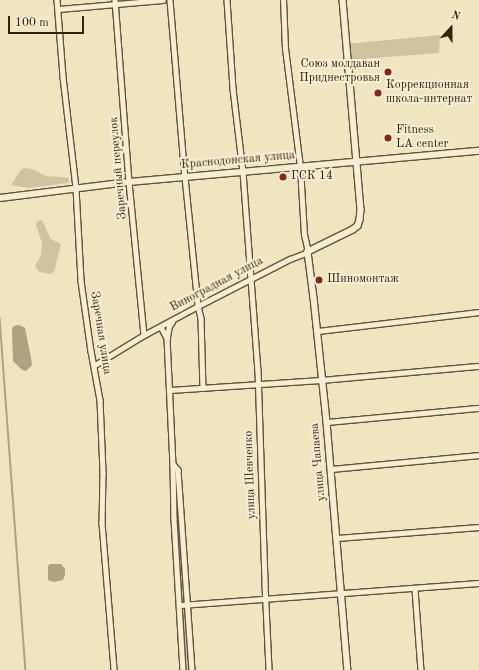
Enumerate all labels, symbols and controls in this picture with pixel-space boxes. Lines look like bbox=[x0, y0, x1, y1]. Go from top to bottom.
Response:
scale bar bbox=[10, 8, 86, 34]
north arrow bbox=[431, 8, 471, 48]
text: N bbox=[450, 10, 461, 23]
text: 100 m bbox=[15, 17, 49, 29]
place label: Союз молдаван Приднестровья bbox=[299, 58, 380, 86]
marker: Союз молдаван Приднестровья bbox=[383, 67, 393, 77]
place label: Коррекционная школа-интернат bbox=[386, 79, 472, 107]
marker: Коррекционная школа-интернат bbox=[373, 88, 383, 98]
street label: Заречный переулок bbox=[107, 116, 131, 220]
place label: Fitness LA center bbox=[396, 124, 448, 152]
marker: Fitness LA center bbox=[383, 133, 393, 143]
street label: Краснодонская улица bbox=[180, 149, 296, 173]
place label: ГСК 14 bbox=[291, 170, 333, 184]
marker: ГСК 14 bbox=[278, 172, 288, 182]
street label: Виноградная улица bbox=[168, 254, 266, 316]
place label: Шиномонтаж bbox=[327, 273, 399, 287]
marker: Шиномонтаж bbox=[314, 275, 324, 285]
street label: Заречная улица bbox=[86, 290, 114, 376]
street label: улица Чапаева bbox=[308, 422, 330, 502]
street label: улица Шевченко bbox=[242, 430, 260, 520]

